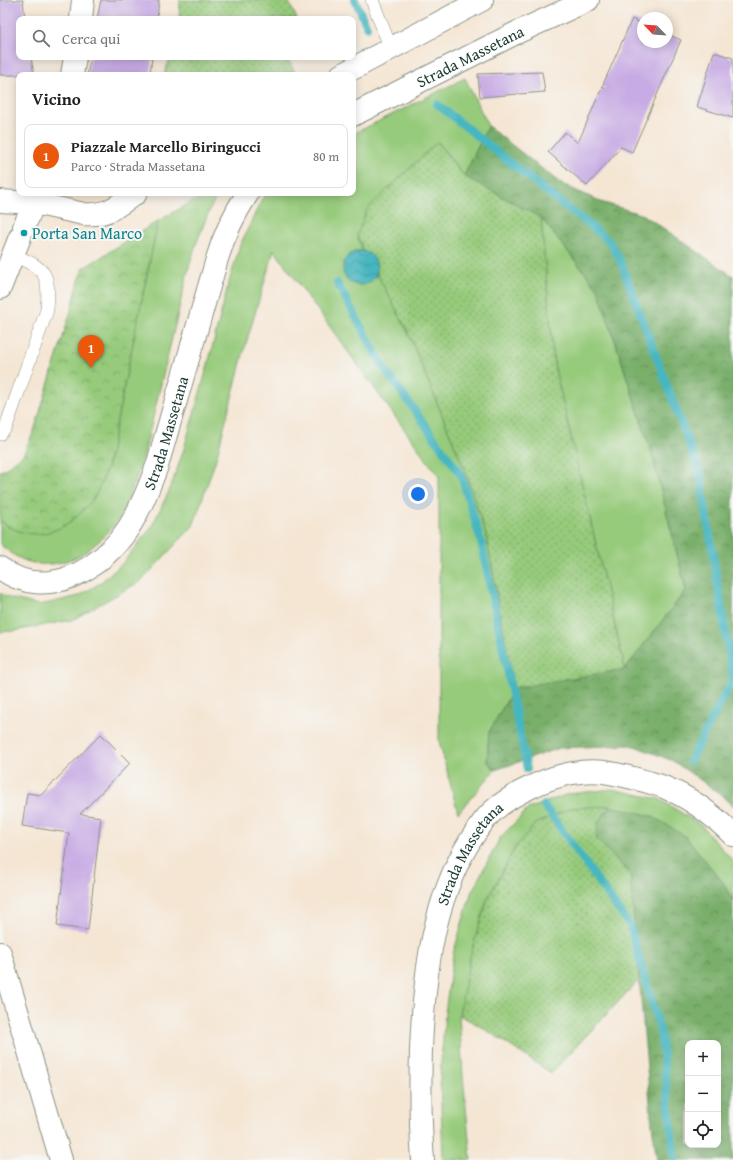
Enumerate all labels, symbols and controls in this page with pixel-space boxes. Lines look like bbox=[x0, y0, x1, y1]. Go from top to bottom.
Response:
north arrow bbox=[637, 12, 673, 48]
search box bbox=[16, 16, 356, 60]
street label: Strada Massetana bbox=[412, 19, 528, 93]
icon: search bbox=[30, 27, 52, 49]
text: Cerca qui bbox=[62, 28, 120, 49]
text: Vicino bbox=[32, 86, 81, 111]
text: Piazzale Marcello Biringucci bbox=[71, 136, 261, 157]
text: 1 bbox=[43, 147, 49, 166]
text: 80 m bbox=[313, 147, 339, 166]
text: Parco · Strada Massetana bbox=[71, 157, 205, 176]
place label: Porta San Marco bbox=[32, 221, 142, 245]
marker: Porta San Marco bbox=[19, 228, 29, 238]
pin: 1 bbox=[78, 335, 104, 368]
street label: Strada Massetana bbox=[137, 373, 195, 493]
your location bbox=[408, 484, 428, 504]
street label: Strada Massetana bbox=[430, 795, 508, 908]
map controls bbox=[685, 1040, 721, 1148]
button: + bbox=[685, 1040, 721, 1076]
button: − bbox=[685, 1076, 721, 1112]
button: locate bbox=[685, 1112, 721, 1148]

